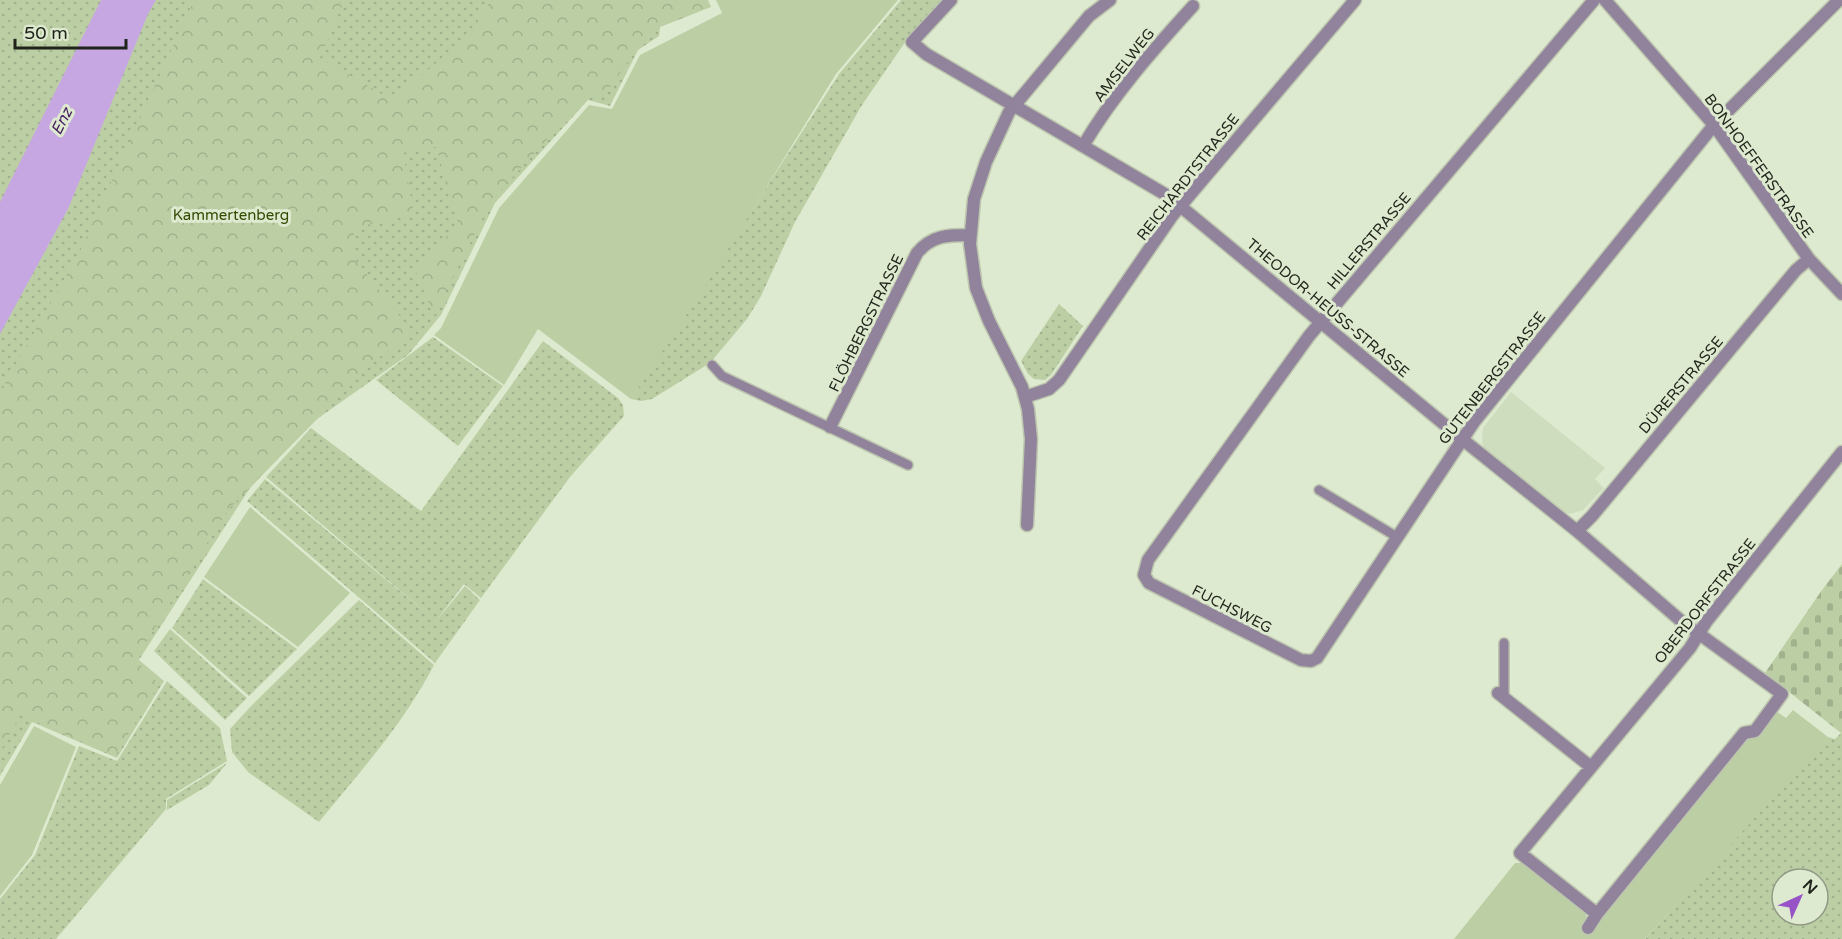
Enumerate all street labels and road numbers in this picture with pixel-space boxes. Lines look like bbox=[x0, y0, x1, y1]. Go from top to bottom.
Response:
street label: AMSELWEG bbox=[1090, 25, 1158, 105]
street label: BONHOEFFERSTRASSE bbox=[1701, 90, 1817, 242]
street label: REICHARDTSTRASSE bbox=[1133, 110, 1243, 244]
street label: HILLERSTRASSE bbox=[1323, 189, 1415, 293]
street label: THEODOR-HEUSS-STRASSE bbox=[1243, 235, 1413, 381]
street label: FLÖHBERGSTRASSE bbox=[825, 251, 907, 395]
street label: GUTENBERGSTRASSE bbox=[1435, 308, 1549, 448]
street label: DÜRERSTRASSE bbox=[1635, 333, 1727, 437]
street label: OBERDORFSTRASSE bbox=[1651, 535, 1759, 667]
street label: FUCHSWEG bbox=[1189, 581, 1275, 637]

